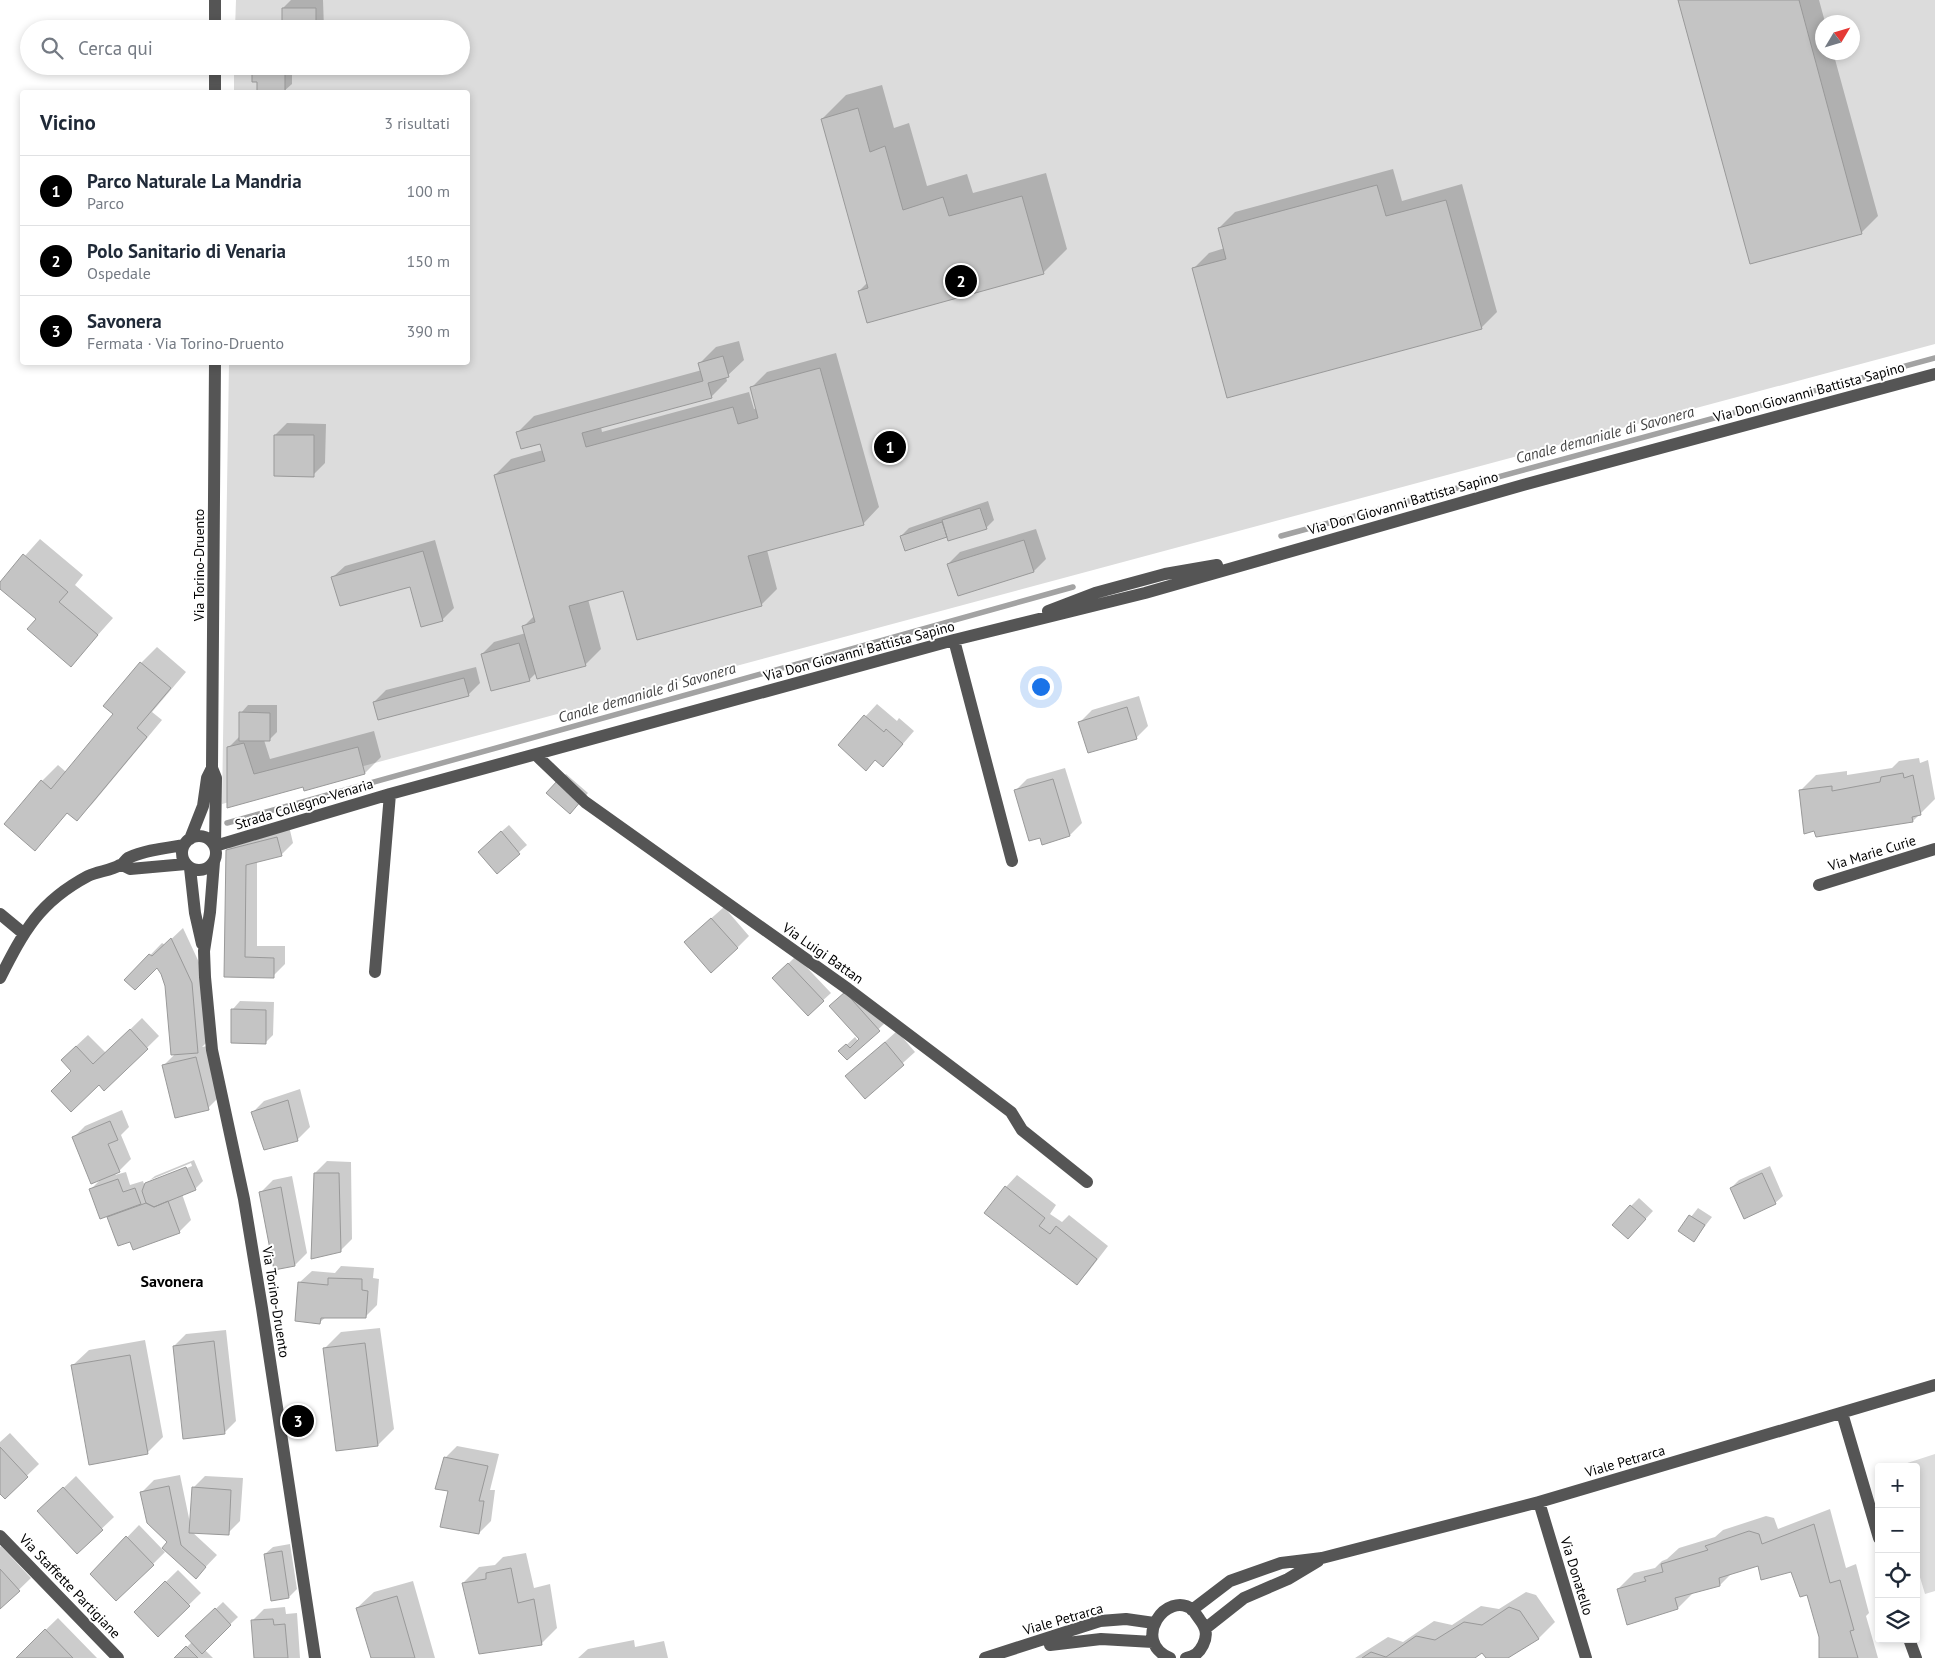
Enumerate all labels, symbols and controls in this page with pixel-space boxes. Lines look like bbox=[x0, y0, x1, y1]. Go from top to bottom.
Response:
north arrow bbox=[1815, 15, 1860, 60]
search box bbox=[20, 20, 470, 75]
icon: search bbox=[38, 34, 66, 62]
text: Cerca qui bbox=[78, 36, 153, 60]
text: Vicino bbox=[40, 109, 96, 136]
text: 3 risultati bbox=[384, 113, 450, 133]
text: Parco Naturale La Mandria bbox=[87, 169, 302, 193]
text: 1 bbox=[51, 181, 61, 201]
text: 100 m bbox=[407, 181, 450, 201]
text: Parco bbox=[87, 193, 124, 213]
text: Polo Sanitario di Venaria bbox=[87, 239, 286, 263]
text: 2 bbox=[51, 251, 61, 271]
text: 150 m bbox=[407, 251, 450, 271]
pin: 2 bbox=[945, 262, 977, 300]
text: Ospedale bbox=[87, 263, 151, 283]
text: Savonera bbox=[87, 309, 162, 333]
text: 3 bbox=[51, 321, 61, 341]
text: 390 m bbox=[407, 321, 450, 341]
text: Fermata · Via Torino-Druento bbox=[87, 333, 284, 353]
street label: Via Don Giovanni Battista Sapino bbox=[1710, 358, 1907, 426]
water label: Canale demaniale di Savonera bbox=[1514, 401, 1697, 467]
pin: 1 bbox=[874, 428, 906, 466]
street label: Via Don Giovanni Battista Sapino bbox=[1305, 467, 1500, 539]
street label: Via Torino-Druento bbox=[190, 509, 208, 622]
street label: Via Don Giovanni Battista Sapino bbox=[760, 617, 957, 685]
water label: Canale demaniale di Savonera bbox=[556, 658, 738, 727]
your location bbox=[1028, 674, 1054, 700]
street label: Strada Collegno-Venaria bbox=[233, 774, 375, 834]
street label: Via Marie Curie bbox=[1825, 831, 1918, 875]
street label: Via Luigi Battan bbox=[778, 918, 867, 988]
street label: Via Torino-Druento bbox=[258, 1244, 294, 1359]
district label: Savonera bbox=[141, 1271, 204, 1291]
pin: 3 bbox=[282, 1402, 314, 1440]
street label: Viale Petrarca bbox=[1582, 1441, 1667, 1481]
map controls bbox=[1875, 1463, 1920, 1643]
button: + bbox=[1875, 1463, 1920, 1508]
button: − bbox=[1875, 1508, 1920, 1553]
street label: Via Staffette Partigiane bbox=[15, 1529, 125, 1642]
street label: Via Donatello bbox=[1556, 1534, 1597, 1617]
button: locate bbox=[1875, 1553, 1920, 1598]
button: layers bbox=[1875, 1598, 1920, 1643]
street label: Viale Petrarca bbox=[1020, 1599, 1105, 1639]

